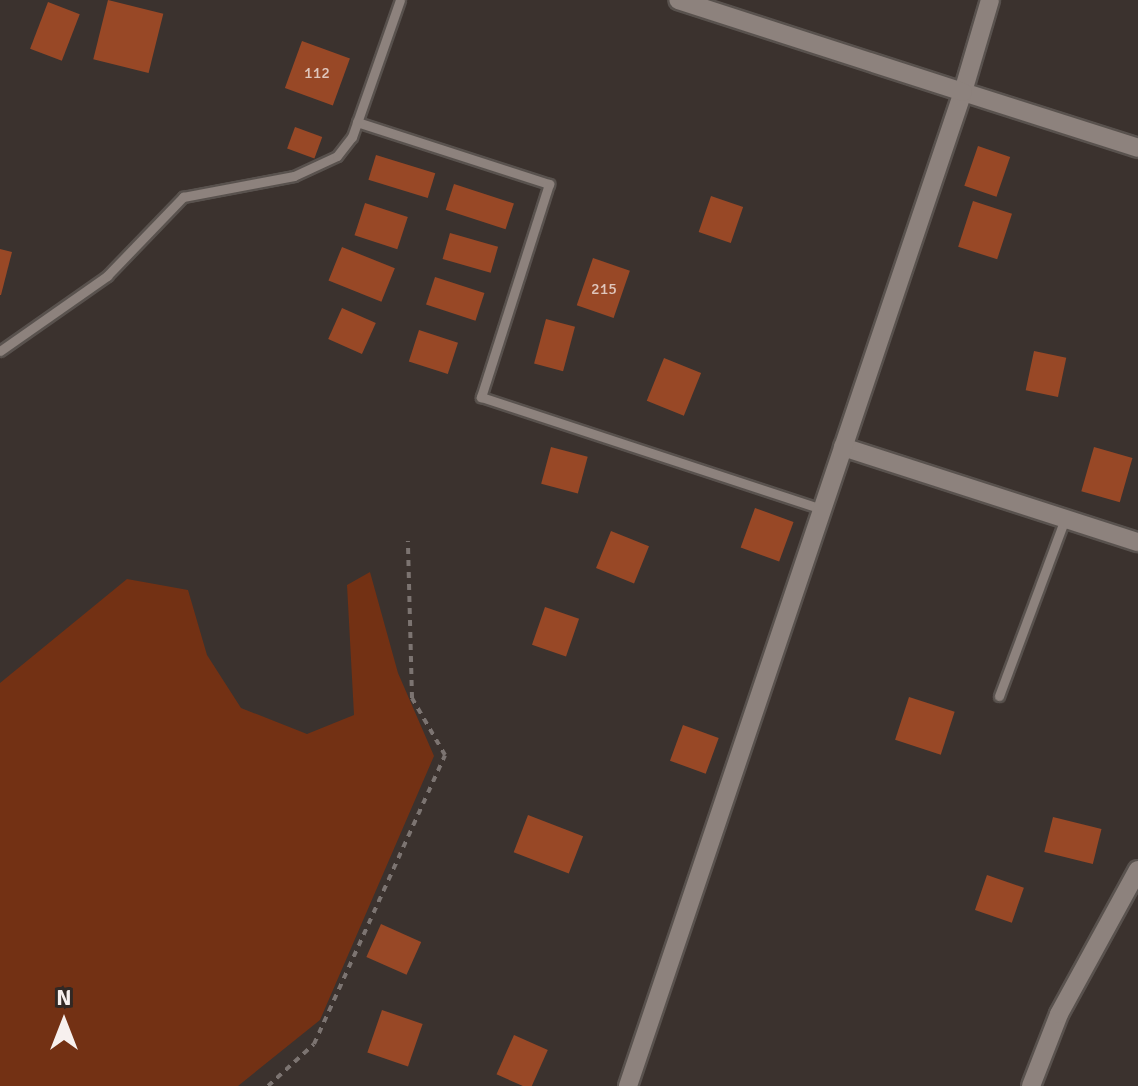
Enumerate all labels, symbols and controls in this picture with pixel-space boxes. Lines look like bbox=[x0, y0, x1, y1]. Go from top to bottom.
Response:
house number: 112 bbox=[304, 63, 330, 83]
house number: 215 bbox=[591, 279, 617, 299]
north arrow bbox=[24, 982, 104, 1062]
text: N bbox=[56, 984, 72, 1011]

